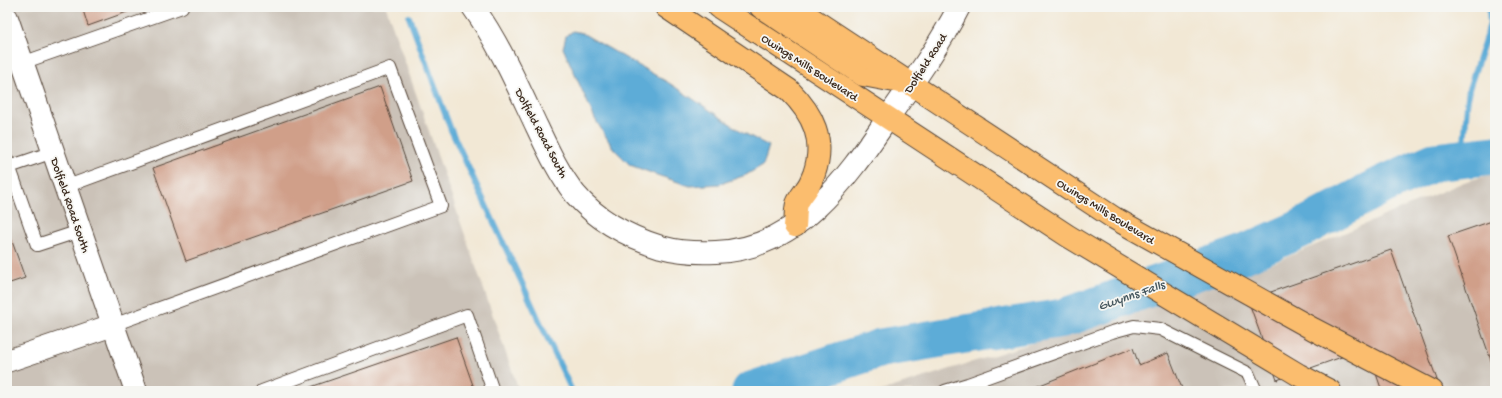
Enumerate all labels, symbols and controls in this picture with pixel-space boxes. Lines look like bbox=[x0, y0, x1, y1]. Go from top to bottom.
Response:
street label: Dolfield Road bbox=[902, 31, 952, 97]
street label: Owings Mills Boulevard bbox=[758, 32, 861, 106]
street label: Dolfield Road South bbox=[510, 86, 570, 182]
street label: Dolfield Road South bbox=[46, 155, 92, 255]
street label: Owings Mills Boulevard bbox=[1054, 177, 1157, 249]
water label: Gwynns Falls bbox=[1097, 278, 1168, 315]

